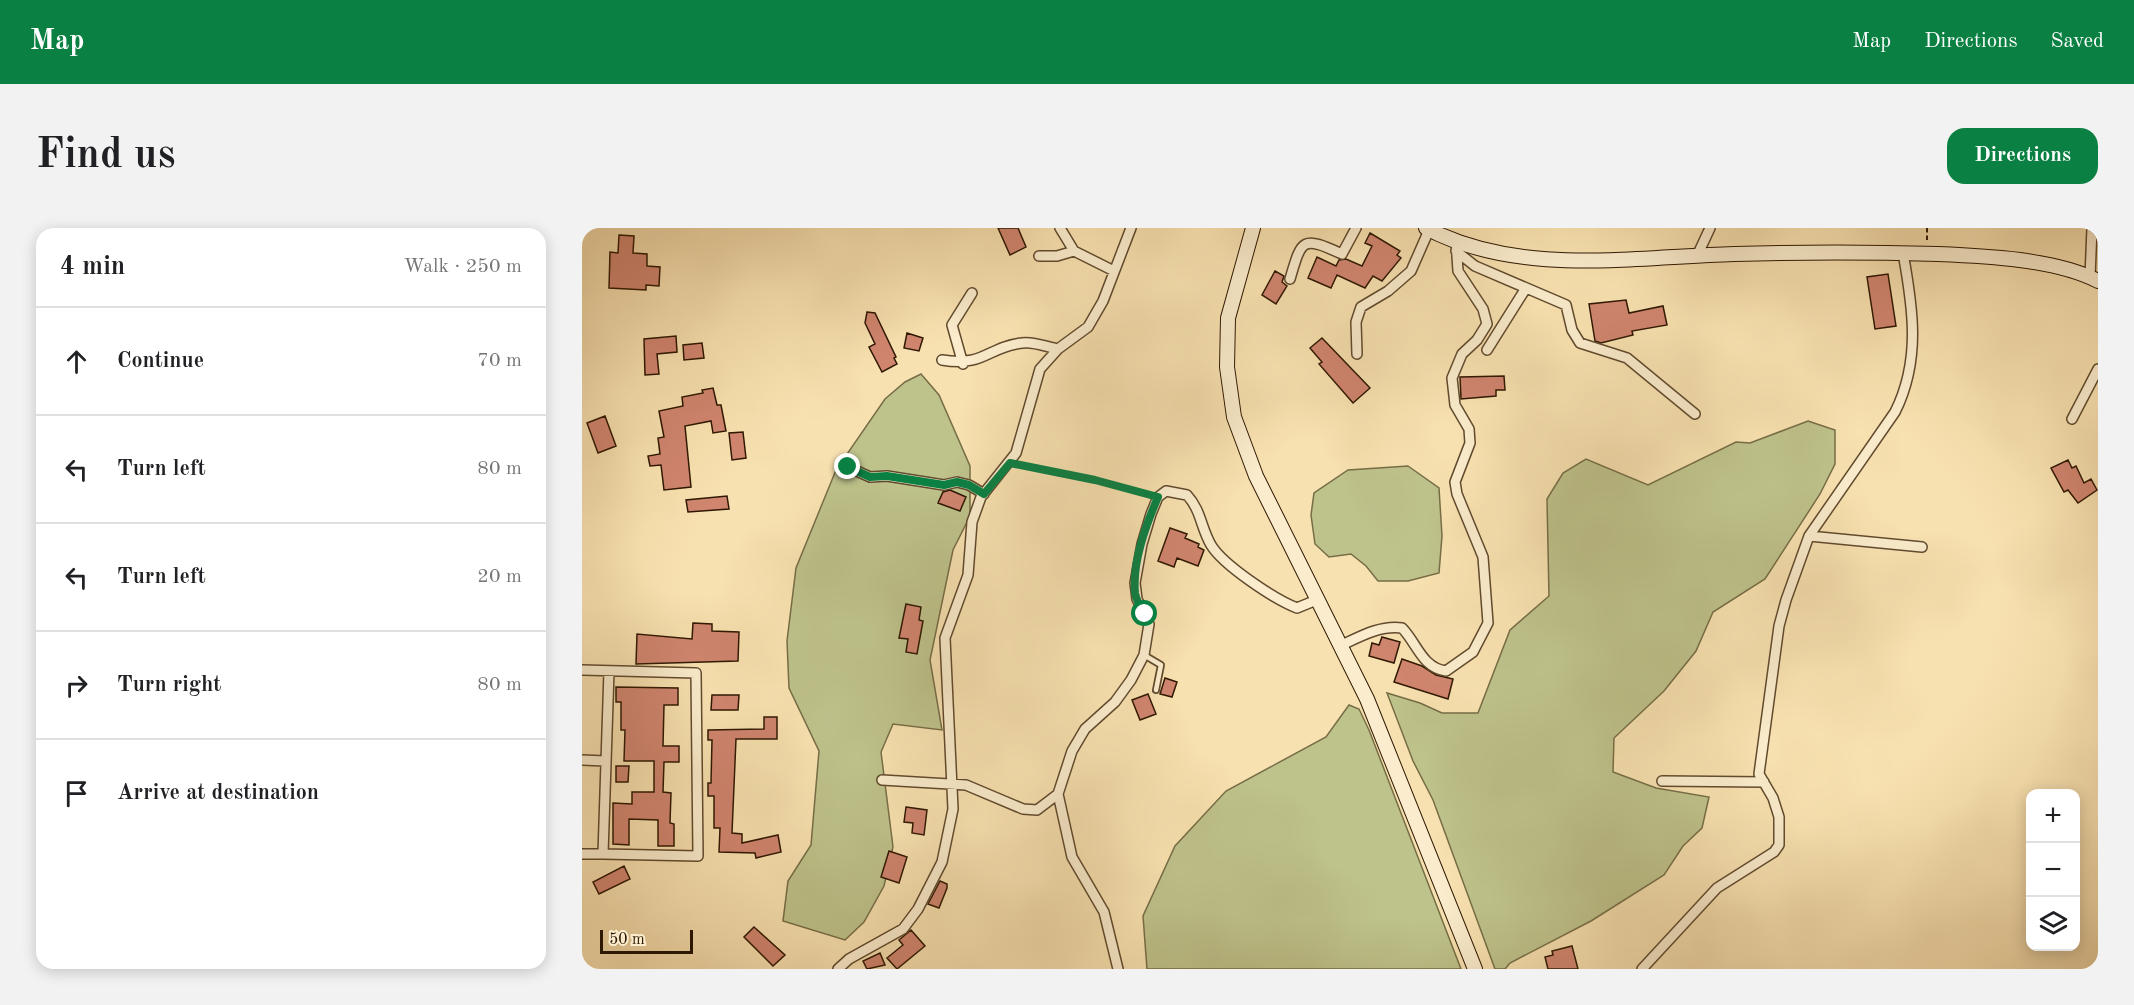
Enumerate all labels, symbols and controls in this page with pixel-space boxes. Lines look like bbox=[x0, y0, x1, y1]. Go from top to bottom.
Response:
text: Map bbox=[30, 28, 84, 56]
text: Map bbox=[1852, 31, 1891, 52]
text: Directions bbox=[1924, 31, 2018, 52]
text: Saved bbox=[2051, 31, 2104, 52]
button: Directions bbox=[1947, 128, 2098, 184]
text: Find us bbox=[36, 135, 175, 177]
text: 4 min bbox=[60, 254, 125, 280]
text: Walk · 250 m bbox=[403, 257, 522, 277]
icon: ahead bbox=[60, 345, 93, 378]
text: Continue bbox=[117, 350, 204, 372]
text: 70 m bbox=[477, 351, 522, 371]
icon: left bbox=[60, 453, 93, 486]
route end bbox=[834, 453, 860, 479]
text: Turn left bbox=[117, 458, 206, 480]
text: 80 m bbox=[477, 459, 522, 479]
icon: left bbox=[60, 561, 93, 594]
text: Turn left bbox=[117, 566, 206, 588]
text: 20 m bbox=[477, 567, 522, 587]
route start bbox=[1131, 600, 1157, 626]
icon: right bbox=[60, 669, 93, 702]
text: Turn right bbox=[117, 674, 221, 696]
text: 80 m bbox=[477, 675, 522, 695]
icon: arrive bbox=[60, 777, 93, 810]
text: Arrive at destination bbox=[117, 782, 319, 804]
map controls bbox=[2026, 789, 2080, 951]
button: + bbox=[2026, 789, 2080, 843]
button: − bbox=[2026, 843, 2080, 897]
button: layers bbox=[2026, 897, 2080, 951]
scale bar bbox=[600, 927, 693, 954]
text: 50 m bbox=[609, 932, 645, 948]

